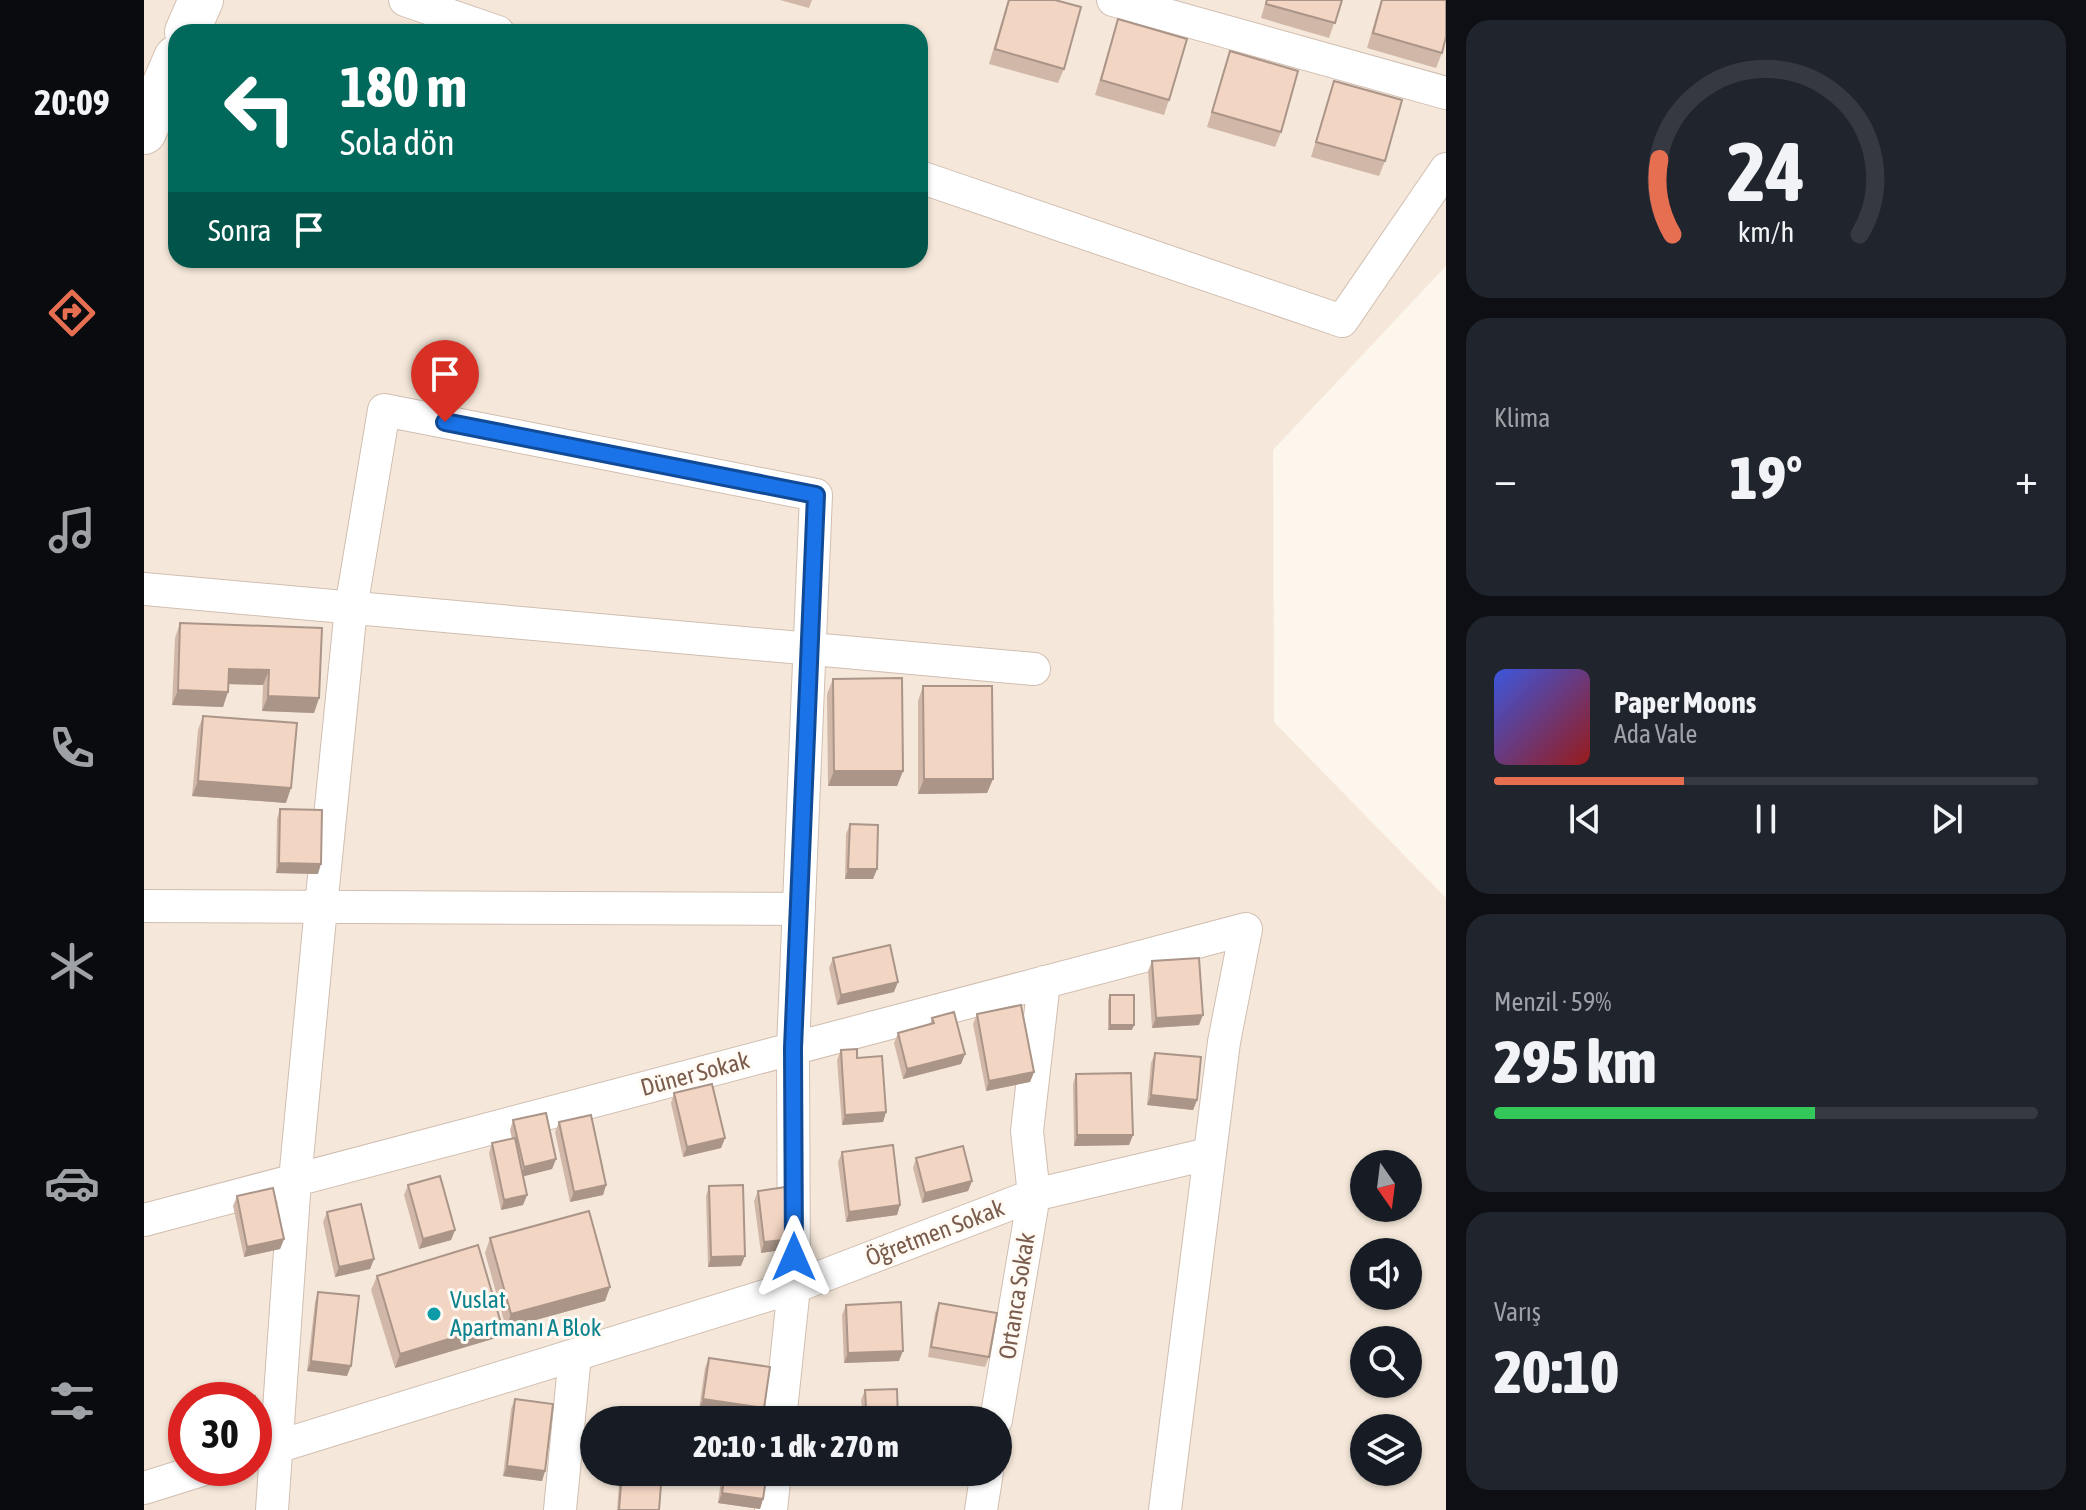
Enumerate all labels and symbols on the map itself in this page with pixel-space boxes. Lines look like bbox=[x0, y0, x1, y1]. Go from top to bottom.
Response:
pin bbox=[411, 340, 479, 422]
street label: Düner Sokak bbox=[637, 1046, 753, 1101]
north arrow bbox=[1350, 1150, 1422, 1222]
street label: Öğretmen Sokak bbox=[862, 1194, 1008, 1271]
position arrow bbox=[752, 1215, 836, 1299]
street label: Ortanca Sokak bbox=[993, 1230, 1040, 1361]
place label: Vuslat Apartmanı A Blok bbox=[450, 1286, 602, 1341]
marker: Vuslat Apartmanı A Blok bbox=[425, 1305, 443, 1323]
speed limit sign: 30 bbox=[168, 1382, 272, 1486]

